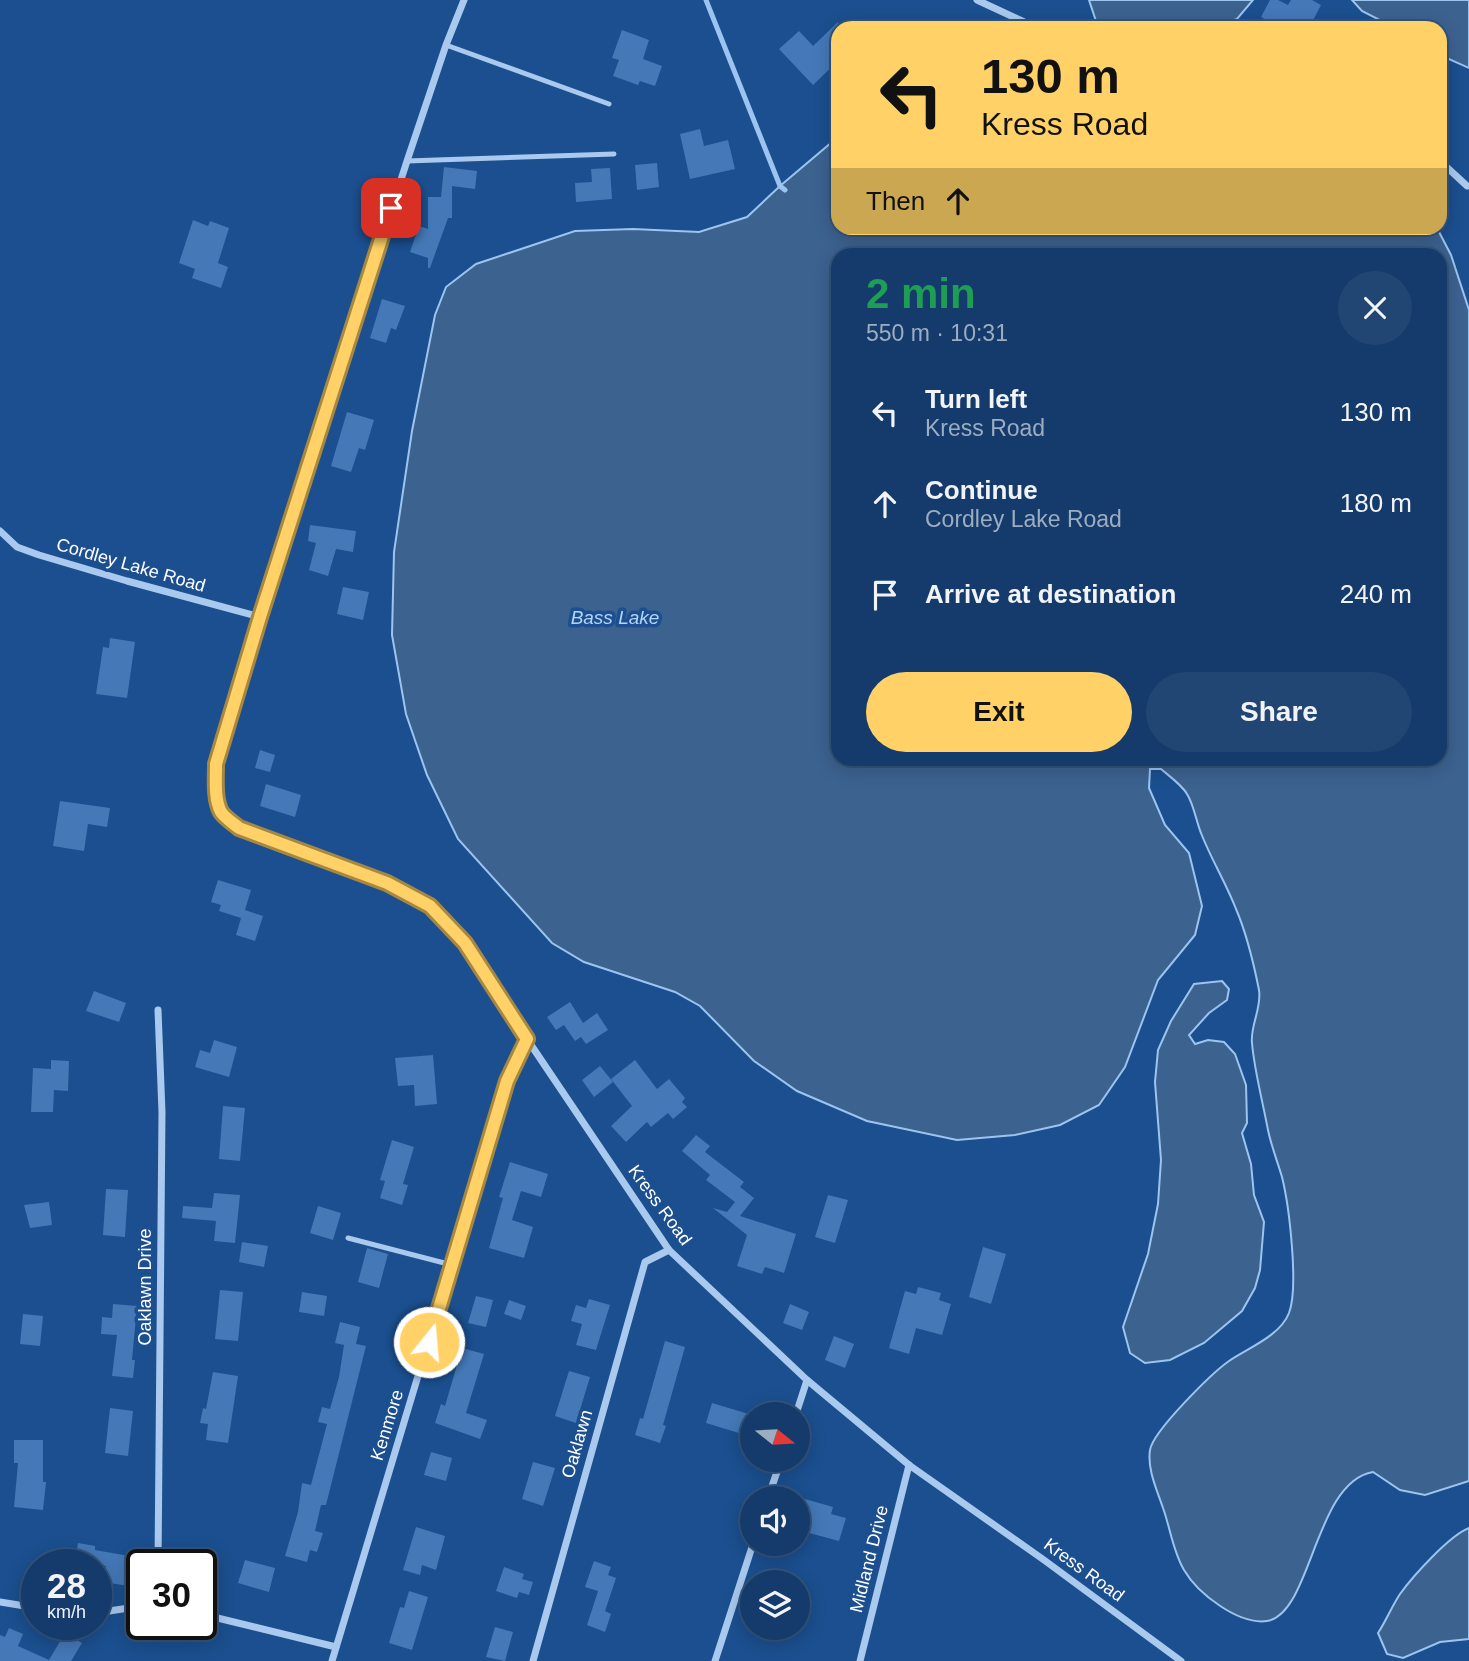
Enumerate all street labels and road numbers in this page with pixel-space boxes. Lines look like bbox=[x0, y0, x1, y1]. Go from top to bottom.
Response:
street label: Cordley Lake Road bbox=[54, 534, 208, 596]
street label: Kress Road bbox=[624, 1161, 696, 1249]
street label: Oaklawn Drive bbox=[135, 1228, 155, 1346]
street label: Kenmore bbox=[367, 1387, 407, 1463]
street label: Oaklawn bbox=[558, 1408, 596, 1480]
street label: Midland Drive bbox=[846, 1503, 892, 1615]
street label: Kress Road bbox=[1040, 1534, 1128, 1606]

